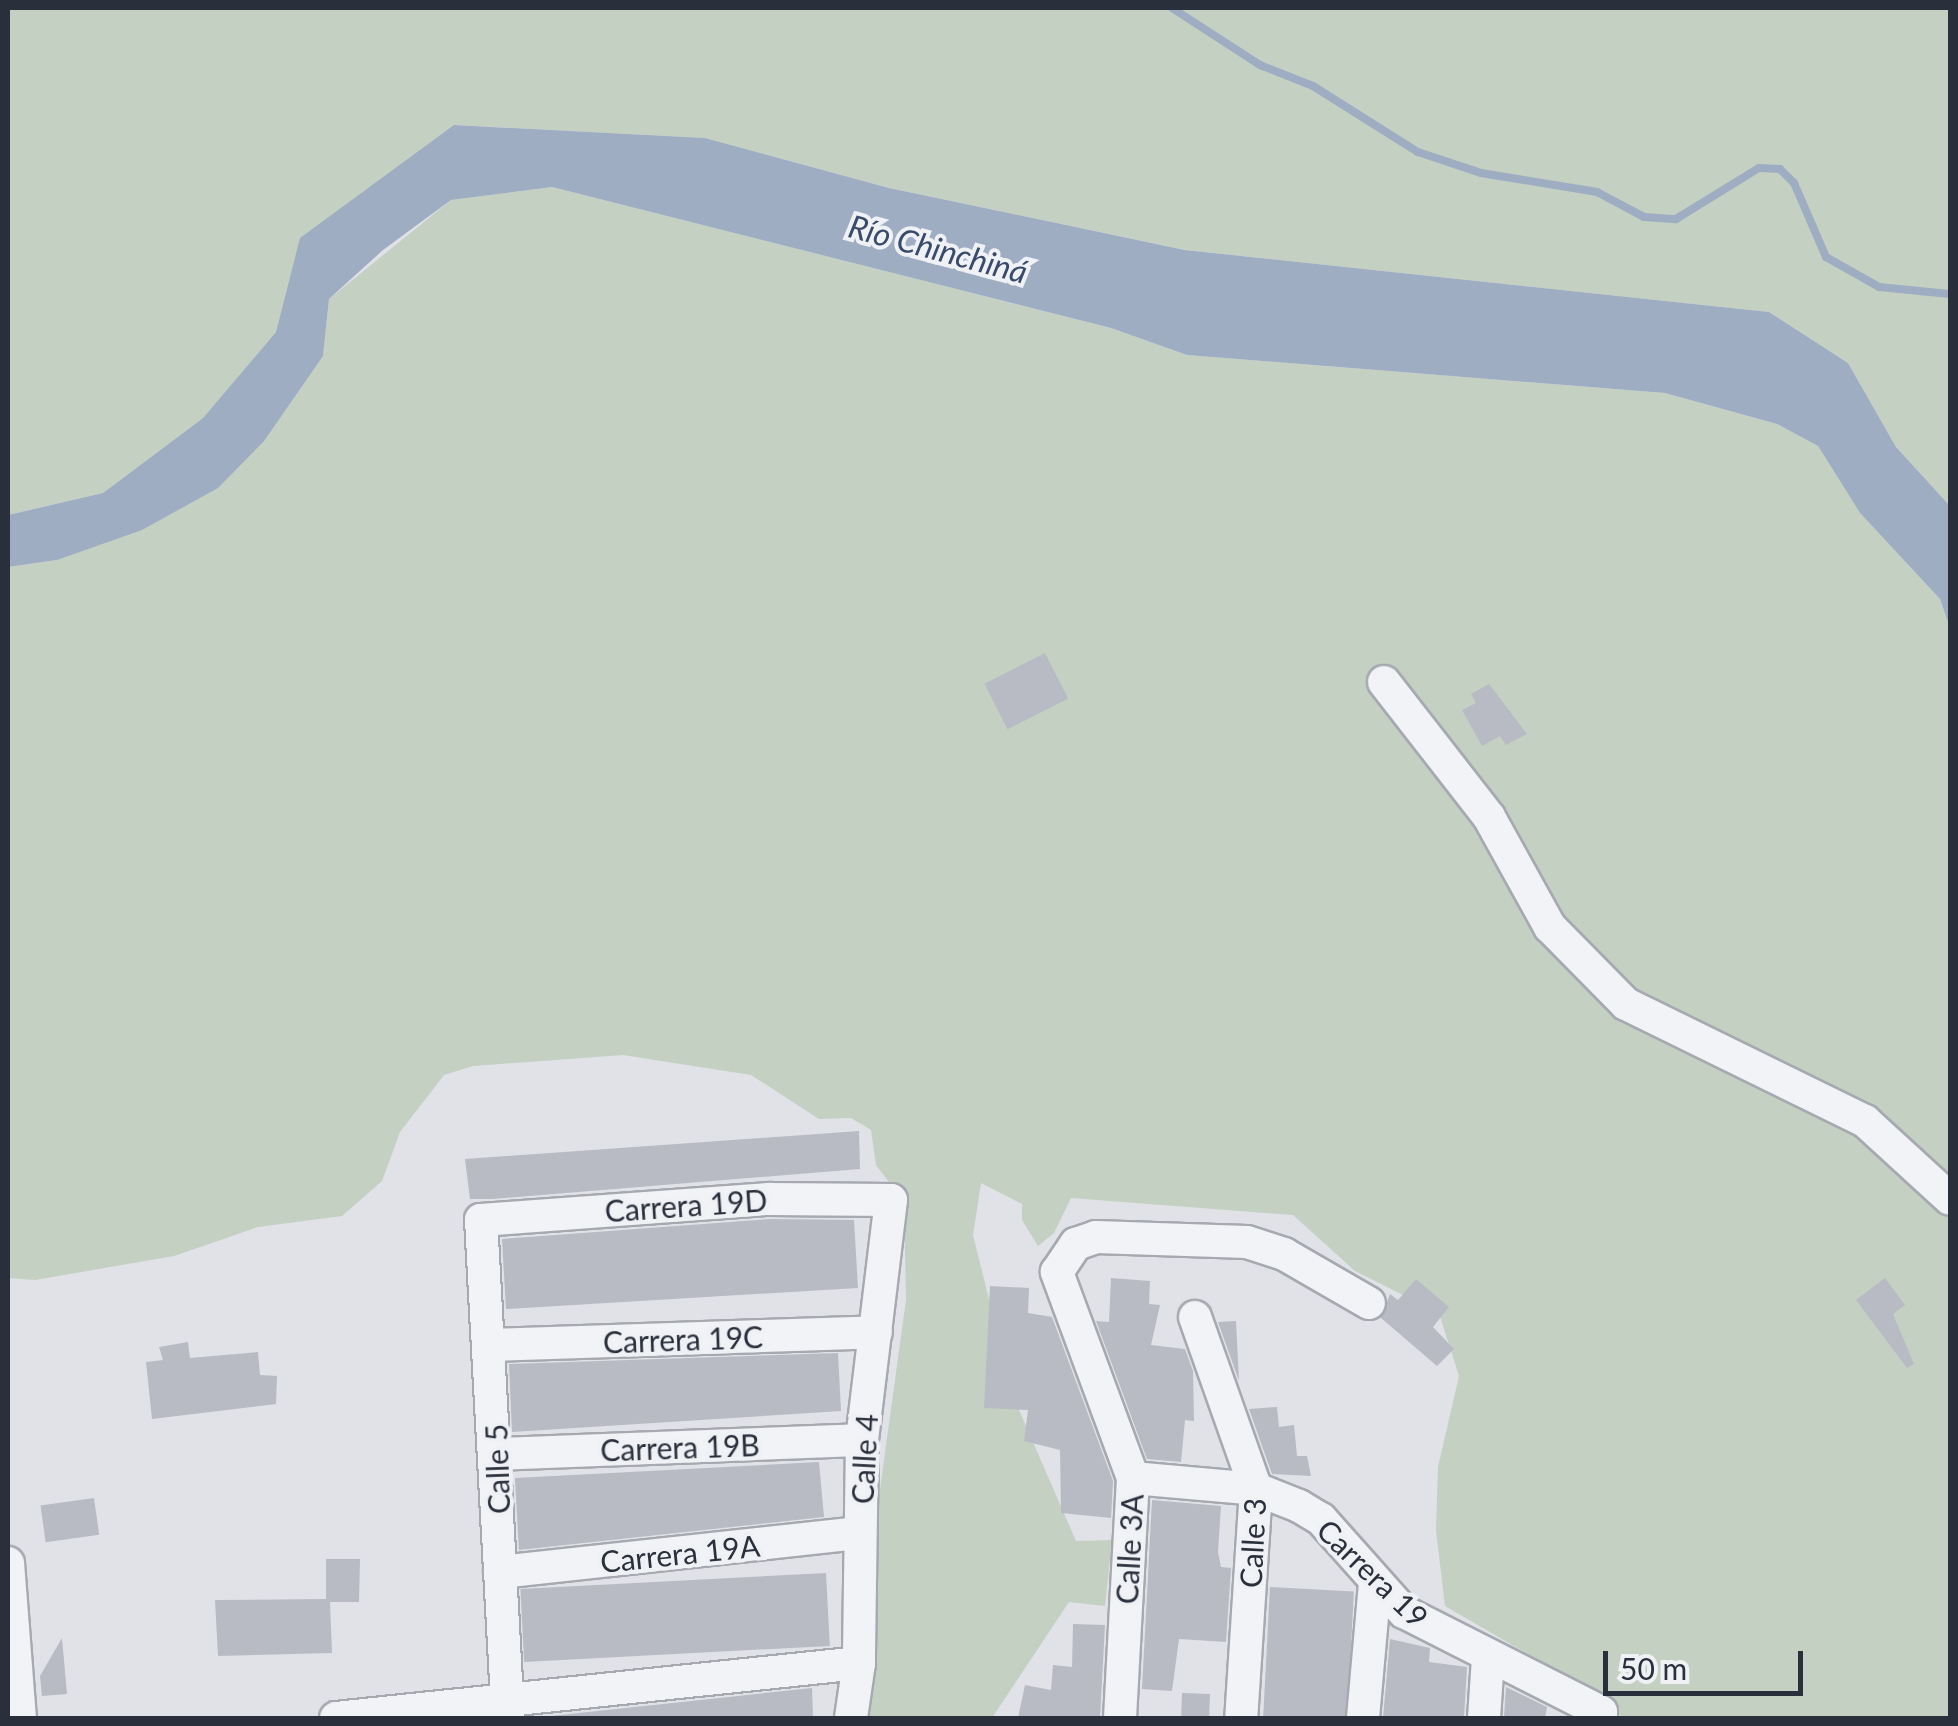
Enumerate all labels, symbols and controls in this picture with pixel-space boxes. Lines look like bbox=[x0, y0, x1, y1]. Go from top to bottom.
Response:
water label: Río Chinchiná bbox=[845, 207, 1031, 291]
street label: Carrera 19D bbox=[603, 1181, 769, 1229]
street label: Carrera 19C bbox=[602, 1318, 764, 1360]
street label: Calle 4 bbox=[844, 1413, 884, 1505]
street label: Calle 5 bbox=[477, 1423, 517, 1515]
street label: Carrera 19B bbox=[600, 1426, 760, 1468]
street label: Calle 3A bbox=[1108, 1493, 1150, 1605]
street label: Calle 3 bbox=[1232, 1497, 1272, 1589]
street label: Carrera 19 bbox=[1310, 1511, 1436, 1635]
street label: Carrera 19A bbox=[598, 1527, 762, 1579]
scale bar bbox=[1608, 1631, 1808, 1693]
text: 50 m bbox=[1620, 1650, 1687, 1686]

